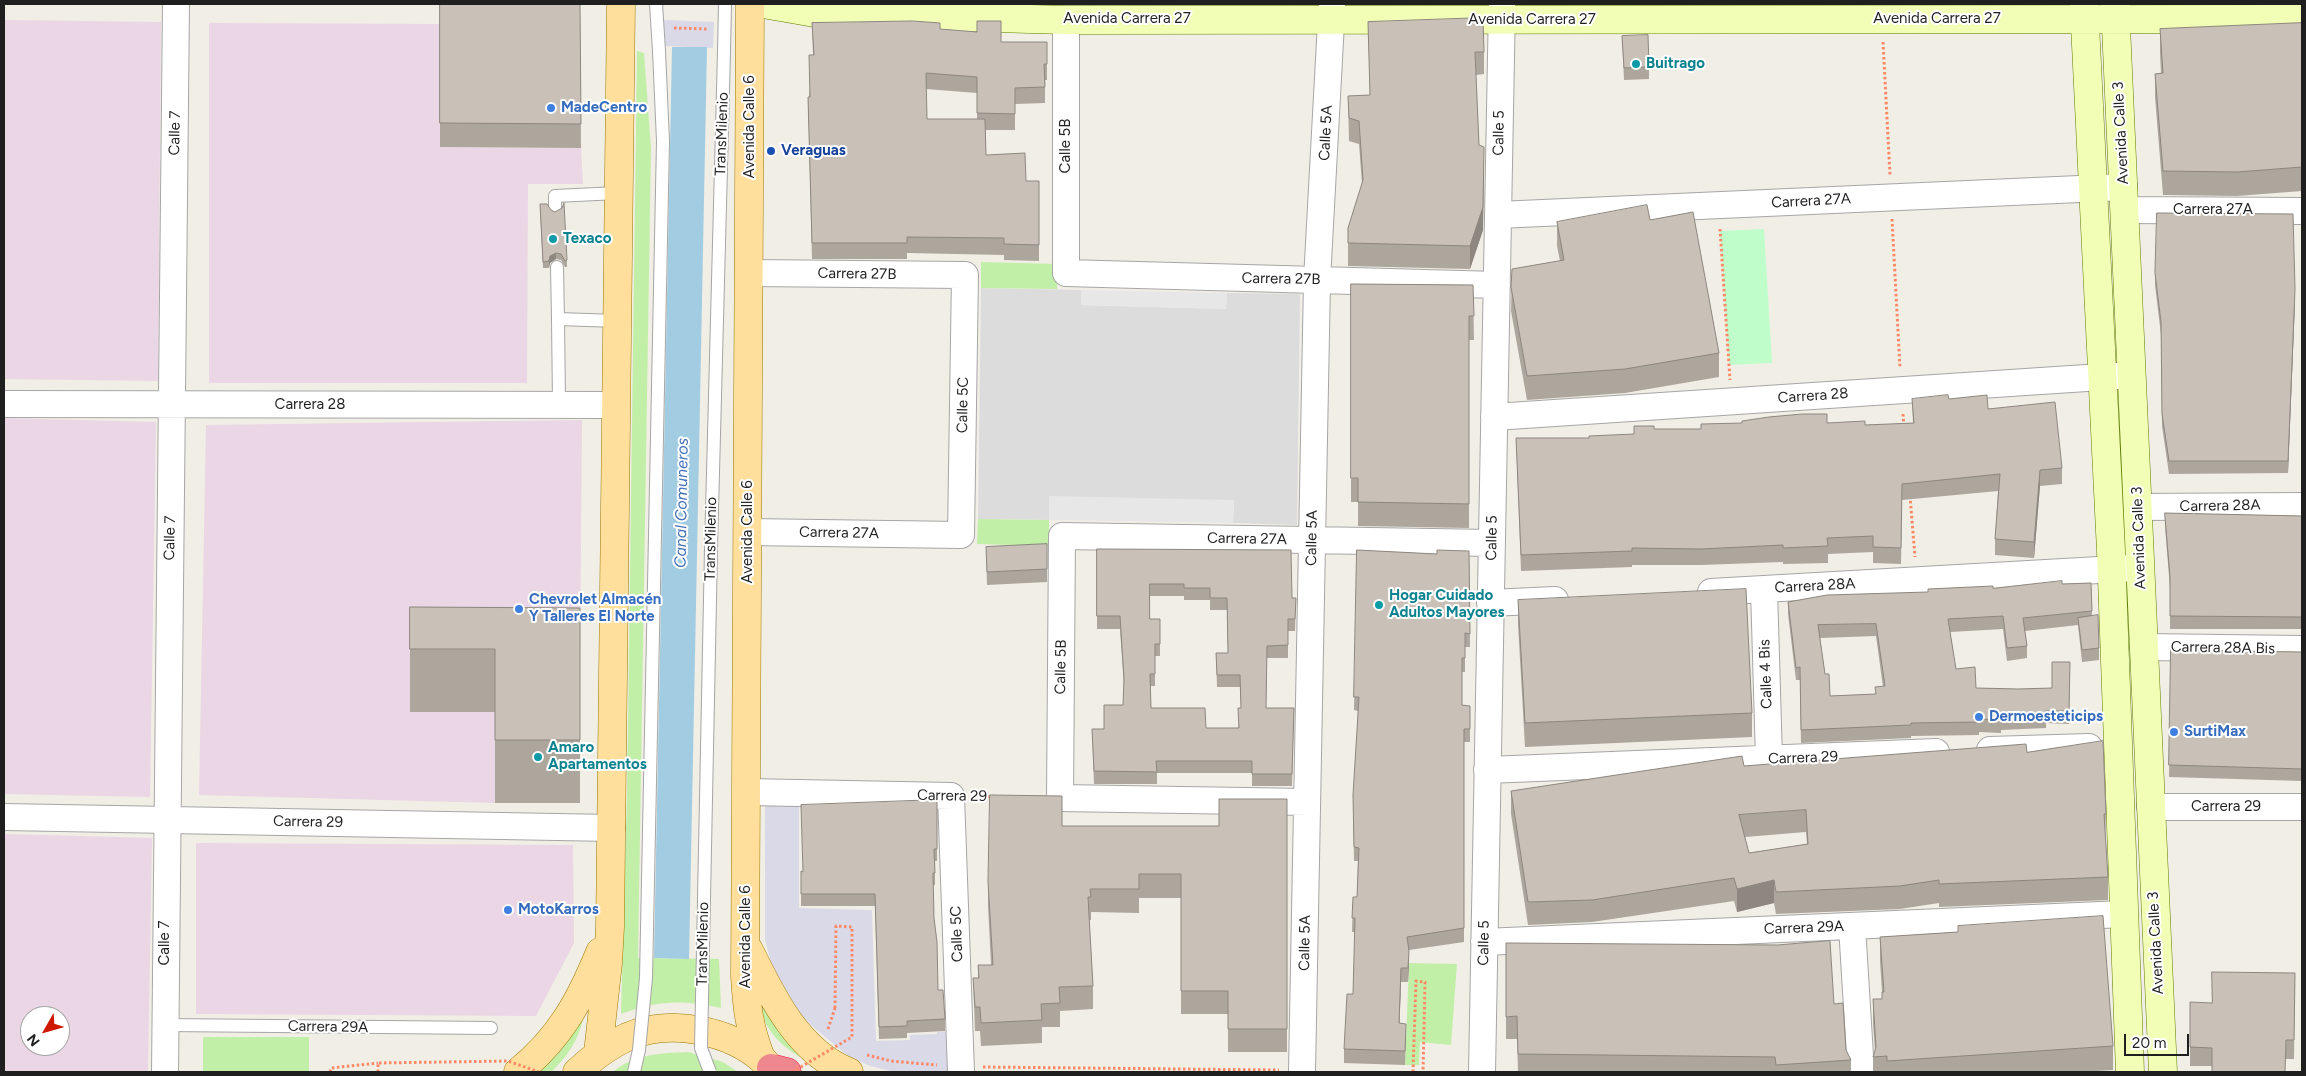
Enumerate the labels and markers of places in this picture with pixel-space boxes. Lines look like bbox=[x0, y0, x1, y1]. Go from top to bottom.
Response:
place label: Buitrago bbox=[1646, 55, 1705, 73]
marker: Buitrago bbox=[1630, 58, 1642, 70]
place label: MadeCentro bbox=[561, 99, 647, 117]
marker: MadeCentro bbox=[545, 102, 557, 114]
place label: Veraguas bbox=[781, 142, 846, 160]
marker: Veraguas bbox=[765, 145, 777, 157]
place label: Texaco bbox=[563, 230, 611, 248]
marker: Texaco bbox=[547, 233, 559, 245]
place label: Hogar Cuidado Adultos Mayores bbox=[1389, 587, 1505, 622]
place label: Chevrolet Almacén Y Talleres El Norte bbox=[529, 591, 661, 626]
marker: Hogar Cuidado Adultos Mayores bbox=[1373, 599, 1385, 611]
marker: Chevrolet Almacén Y Talleres El Norte bbox=[513, 603, 525, 615]
place label: Dermoesteticips bbox=[1989, 708, 2103, 726]
marker: Dermoesteticips bbox=[1973, 711, 1985, 723]
place label: SurtiMax bbox=[2184, 723, 2246, 741]
marker: SurtiMax bbox=[2168, 726, 2180, 738]
place label: Amaro Apartamentos bbox=[548, 739, 647, 774]
marker: Amaro Apartamentos bbox=[532, 751, 544, 763]
place label: MotoKarros bbox=[518, 901, 599, 919]
marker: MotoKarros bbox=[502, 904, 514, 916]

